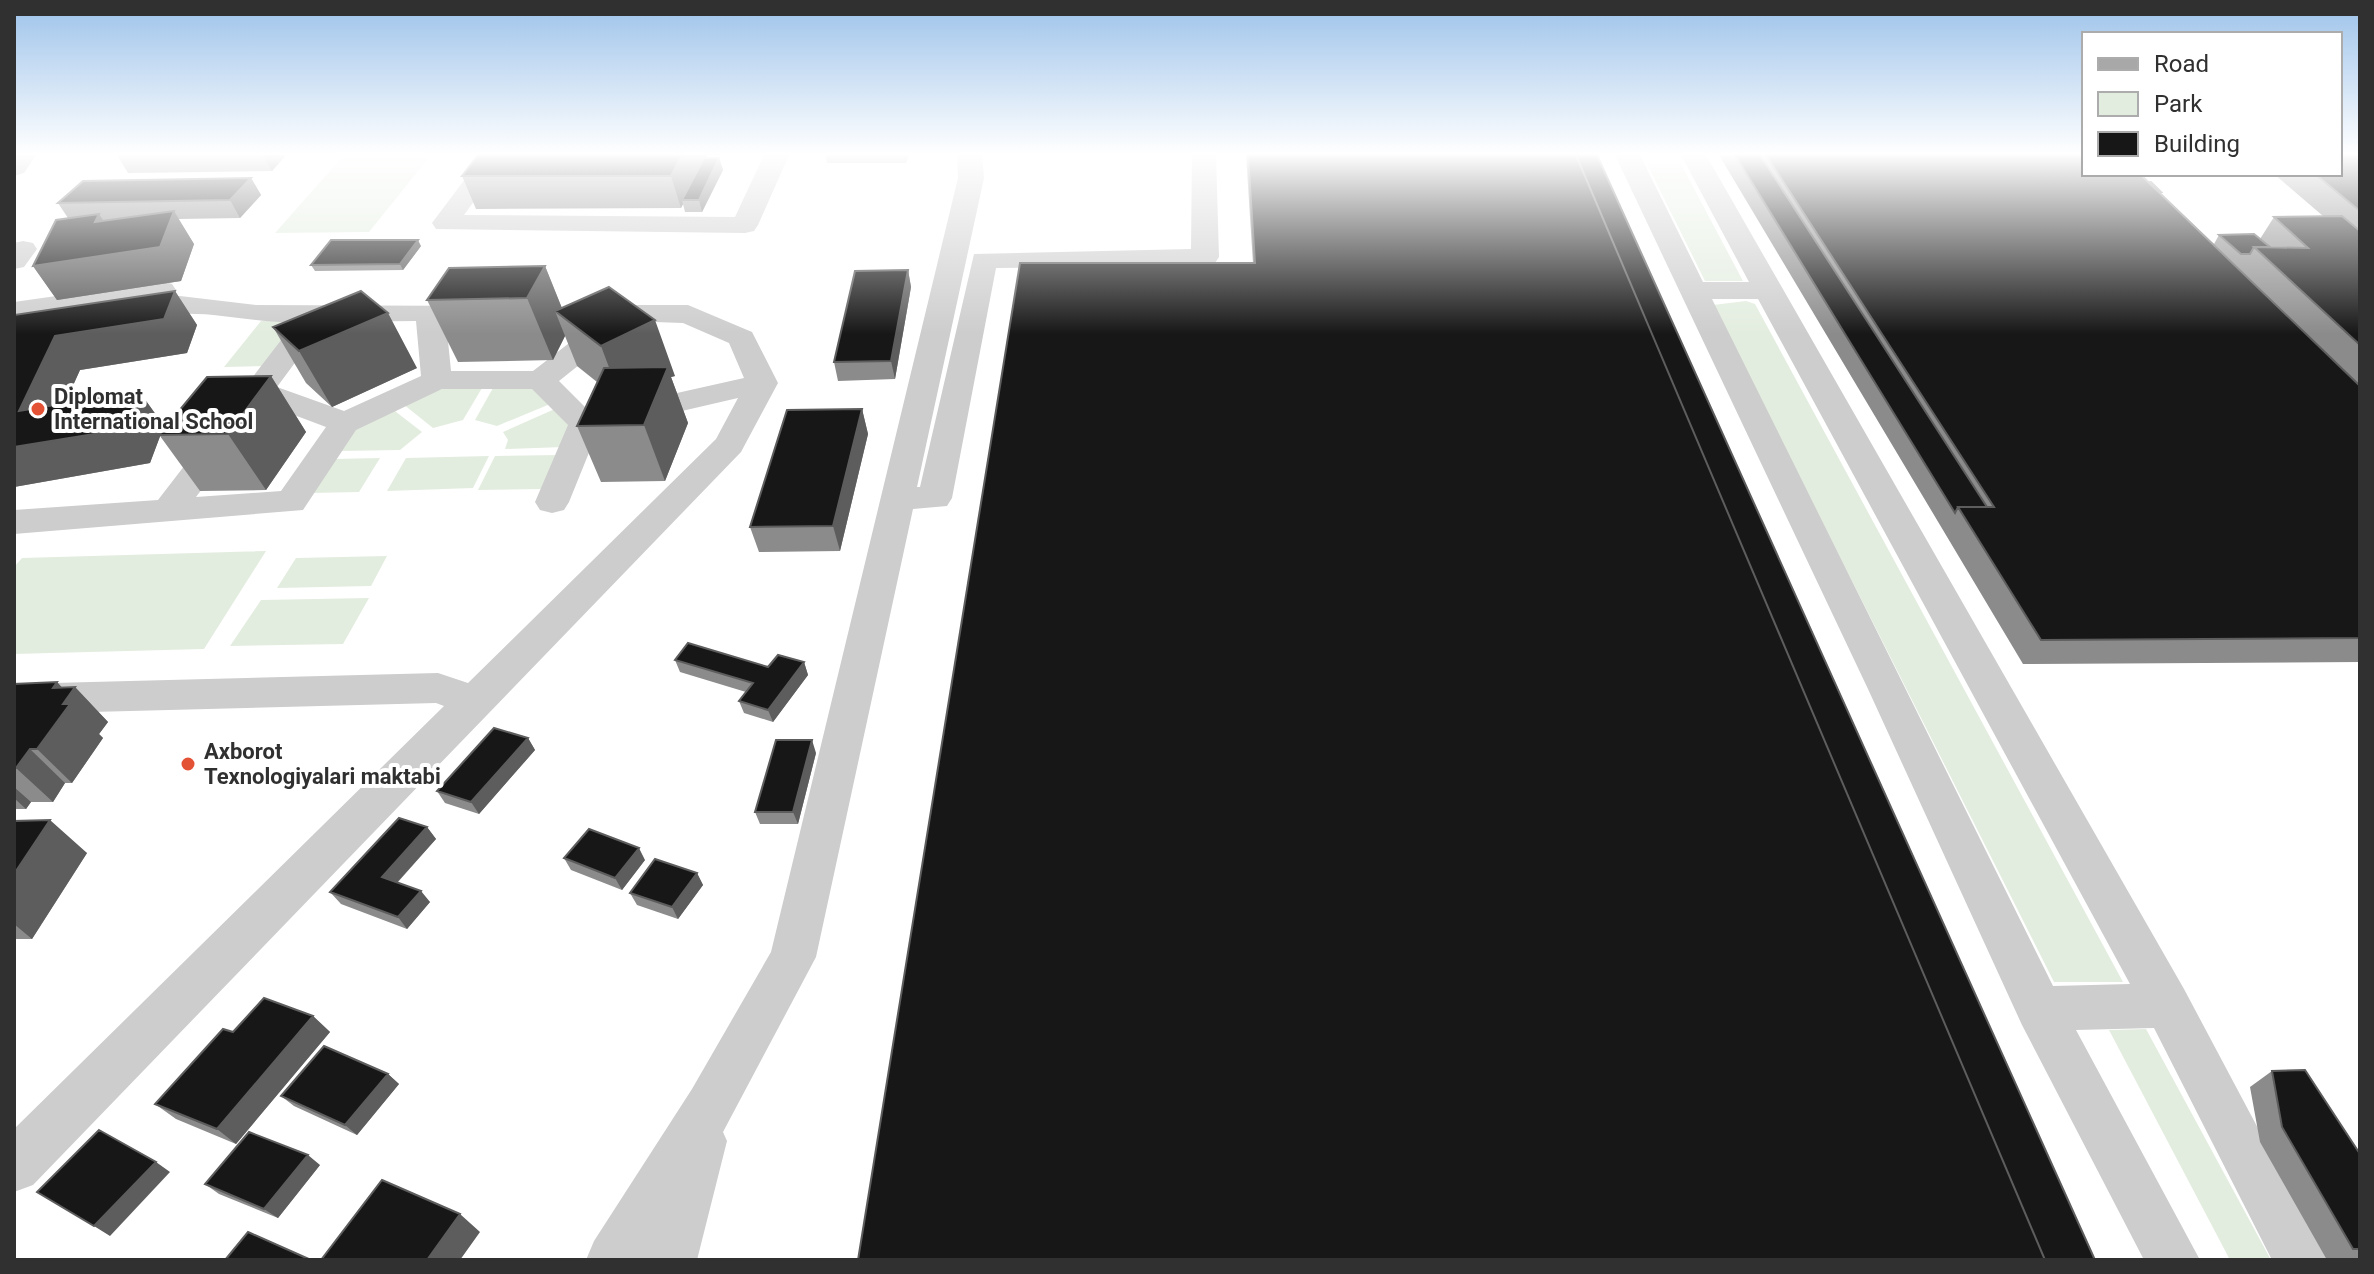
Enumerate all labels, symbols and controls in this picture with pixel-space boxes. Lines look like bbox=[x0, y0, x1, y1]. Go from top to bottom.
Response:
legend bbox=[2082, 32, 2342, 176]
text: Road bbox=[2154, 50, 2209, 78]
text: Park bbox=[2154, 90, 2203, 118]
text: Building bbox=[2154, 130, 2240, 158]
place label: Diplomat International School bbox=[54, 384, 253, 434]
marker: Diplomat International School bbox=[29, 400, 47, 418]
place label: Axborot Texnologiyalari maktabi bbox=[204, 739, 441, 789]
marker: Axborot Texnologiyalari maktabi bbox=[179, 755, 197, 773]

